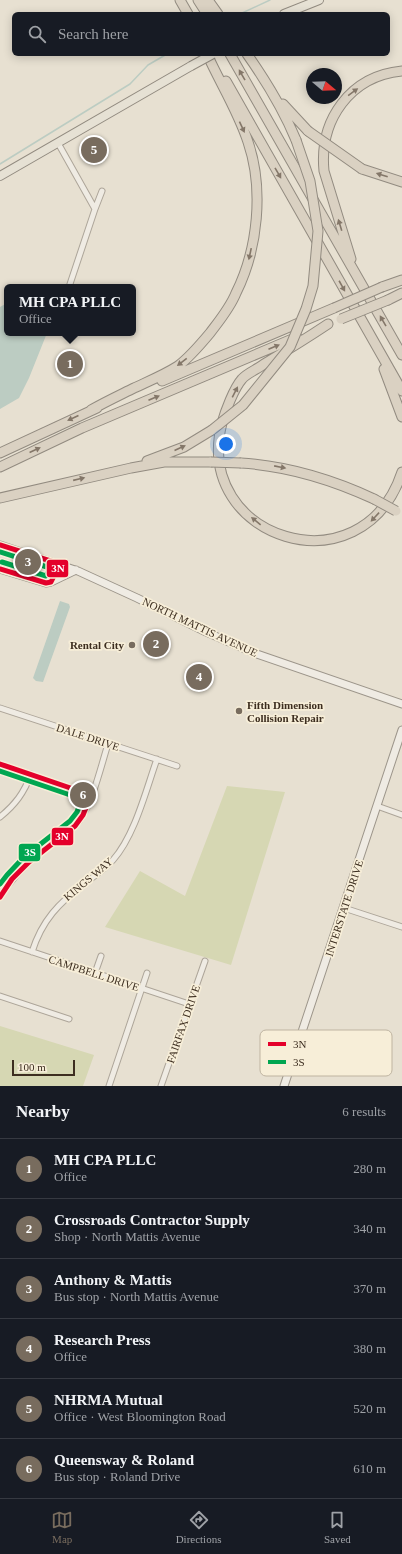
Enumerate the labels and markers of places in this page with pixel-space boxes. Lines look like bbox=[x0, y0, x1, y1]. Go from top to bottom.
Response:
pin: 5 bbox=[81, 135, 107, 165]
pin: 1 bbox=[57, 349, 83, 379]
pin: 3 bbox=[15, 547, 41, 577]
pin: 2 bbox=[143, 629, 169, 659]
place label: Rental City bbox=[70, 639, 124, 651]
marker: Rental City bbox=[127, 640, 137, 650]
pin: 4 bbox=[186, 662, 212, 692]
place label: Fifth Dimension Collision Repair bbox=[247, 699, 324, 724]
marker: Fifth Dimension Collision Repair bbox=[234, 706, 244, 716]
pin: 6 bbox=[70, 780, 96, 810]

